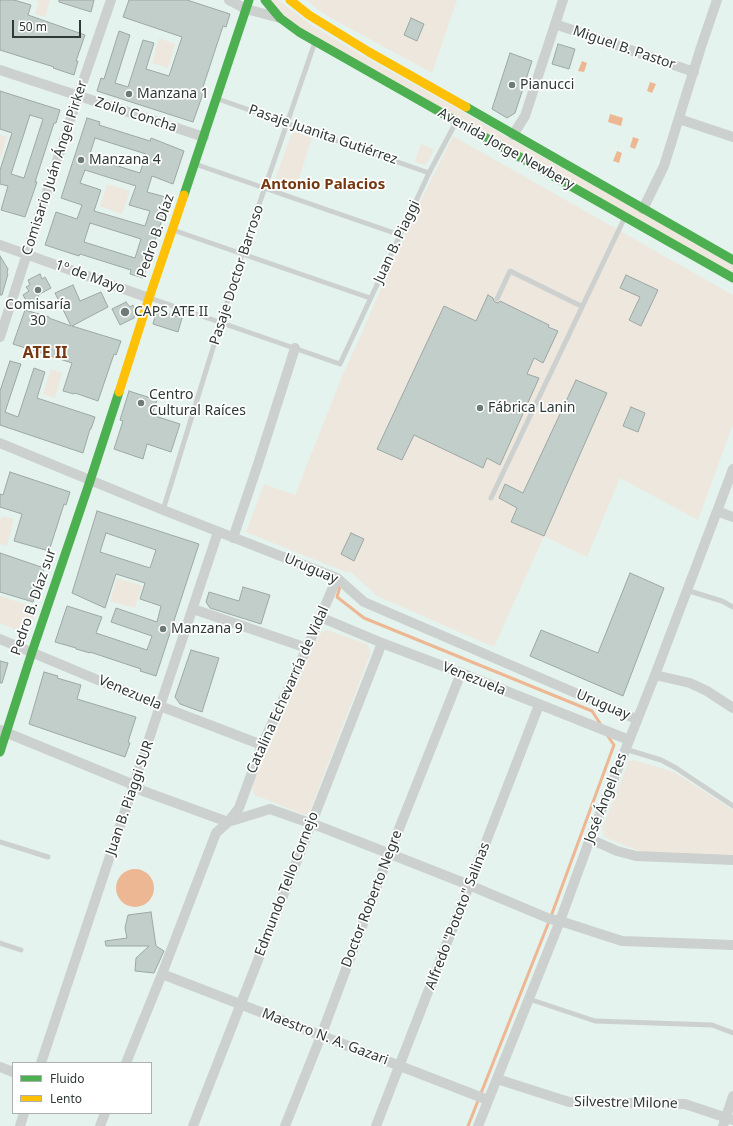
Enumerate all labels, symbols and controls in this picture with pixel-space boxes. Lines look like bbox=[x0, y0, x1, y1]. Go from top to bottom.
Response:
scale bar bbox=[14, 12, 83, 38]
text: 50 m bbox=[19, 18, 47, 35]
street label: Miguel B. Pastor bbox=[570, 23, 678, 73]
place label: Pianucci bbox=[520, 77, 574, 93]
street label: Comisario Juán Ángel Pirker bbox=[19, 78, 91, 258]
marker: Pianucci bbox=[507, 80, 517, 90]
place label: Manzana 1 bbox=[137, 86, 209, 102]
marker: Manzana 1 bbox=[124, 89, 134, 99]
street label: Zoilo Concha bbox=[93, 94, 179, 136]
street label: Pasaje Juanita Gutiérrez bbox=[246, 102, 400, 168]
street label: Avenida Jorge Newbery bbox=[435, 105, 577, 193]
place label: Manzana 4 bbox=[89, 152, 161, 168]
marker: Manzana 4 bbox=[76, 155, 86, 165]
district label: Antonio Palacios bbox=[261, 176, 385, 194]
street label: Pedro B. Díaz bbox=[134, 192, 178, 280]
street label: Juan B. Piaggi bbox=[370, 198, 424, 286]
street label: Pasaje Doctor Barroso bbox=[206, 203, 268, 347]
street label: 1º de Mayo bbox=[53, 257, 127, 297]
marker: Comisaría 30 bbox=[33, 285, 43, 295]
place label: Comisaría 30 bbox=[5, 297, 71, 330]
place label: CAPS ATE II bbox=[134, 304, 208, 320]
marker: CAPS ATE II bbox=[119, 306, 131, 318]
district label: ATE II bbox=[23, 343, 67, 363]
place label: Centro Cultural Raíces bbox=[149, 387, 246, 420]
marker: Centro Cultural Raíces bbox=[136, 398, 146, 408]
place label: Fábrica Lanin bbox=[488, 400, 575, 416]
marker: Fábrica Lanin bbox=[475, 403, 485, 413]
street label: Pedro B. Díaz sur bbox=[8, 546, 60, 658]
street label: Uruguay bbox=[282, 550, 340, 588]
street label: Catalina Echevarría de Vidal bbox=[243, 604, 333, 776]
place label: Manzana 9 bbox=[171, 621, 243, 637]
marker: Manzana 9 bbox=[158, 624, 168, 634]
street label: Venezuela bbox=[440, 659, 508, 699]
street label: Venezuela bbox=[96, 672, 164, 714]
street label: Uruguay bbox=[574, 686, 632, 724]
street label: Juan B. Piaggi SUR bbox=[103, 739, 157, 857]
street label: José Ángel Pes bbox=[581, 751, 631, 845]
street label: Edmundo Tello Cornejo bbox=[252, 809, 322, 959]
street label: Doctor Roberto Negre bbox=[338, 828, 406, 970]
street label: Alfredo "Pototo" Salinas bbox=[422, 840, 494, 992]
street label: Maestro N. A. Gazari bbox=[259, 1005, 391, 1069]
legend bbox=[12, 1062, 152, 1114]
text: Fluido bbox=[50, 1070, 84, 1087]
text: Lento bbox=[50, 1090, 82, 1107]
street label: Silvestre Milone bbox=[574, 1094, 678, 1112]

